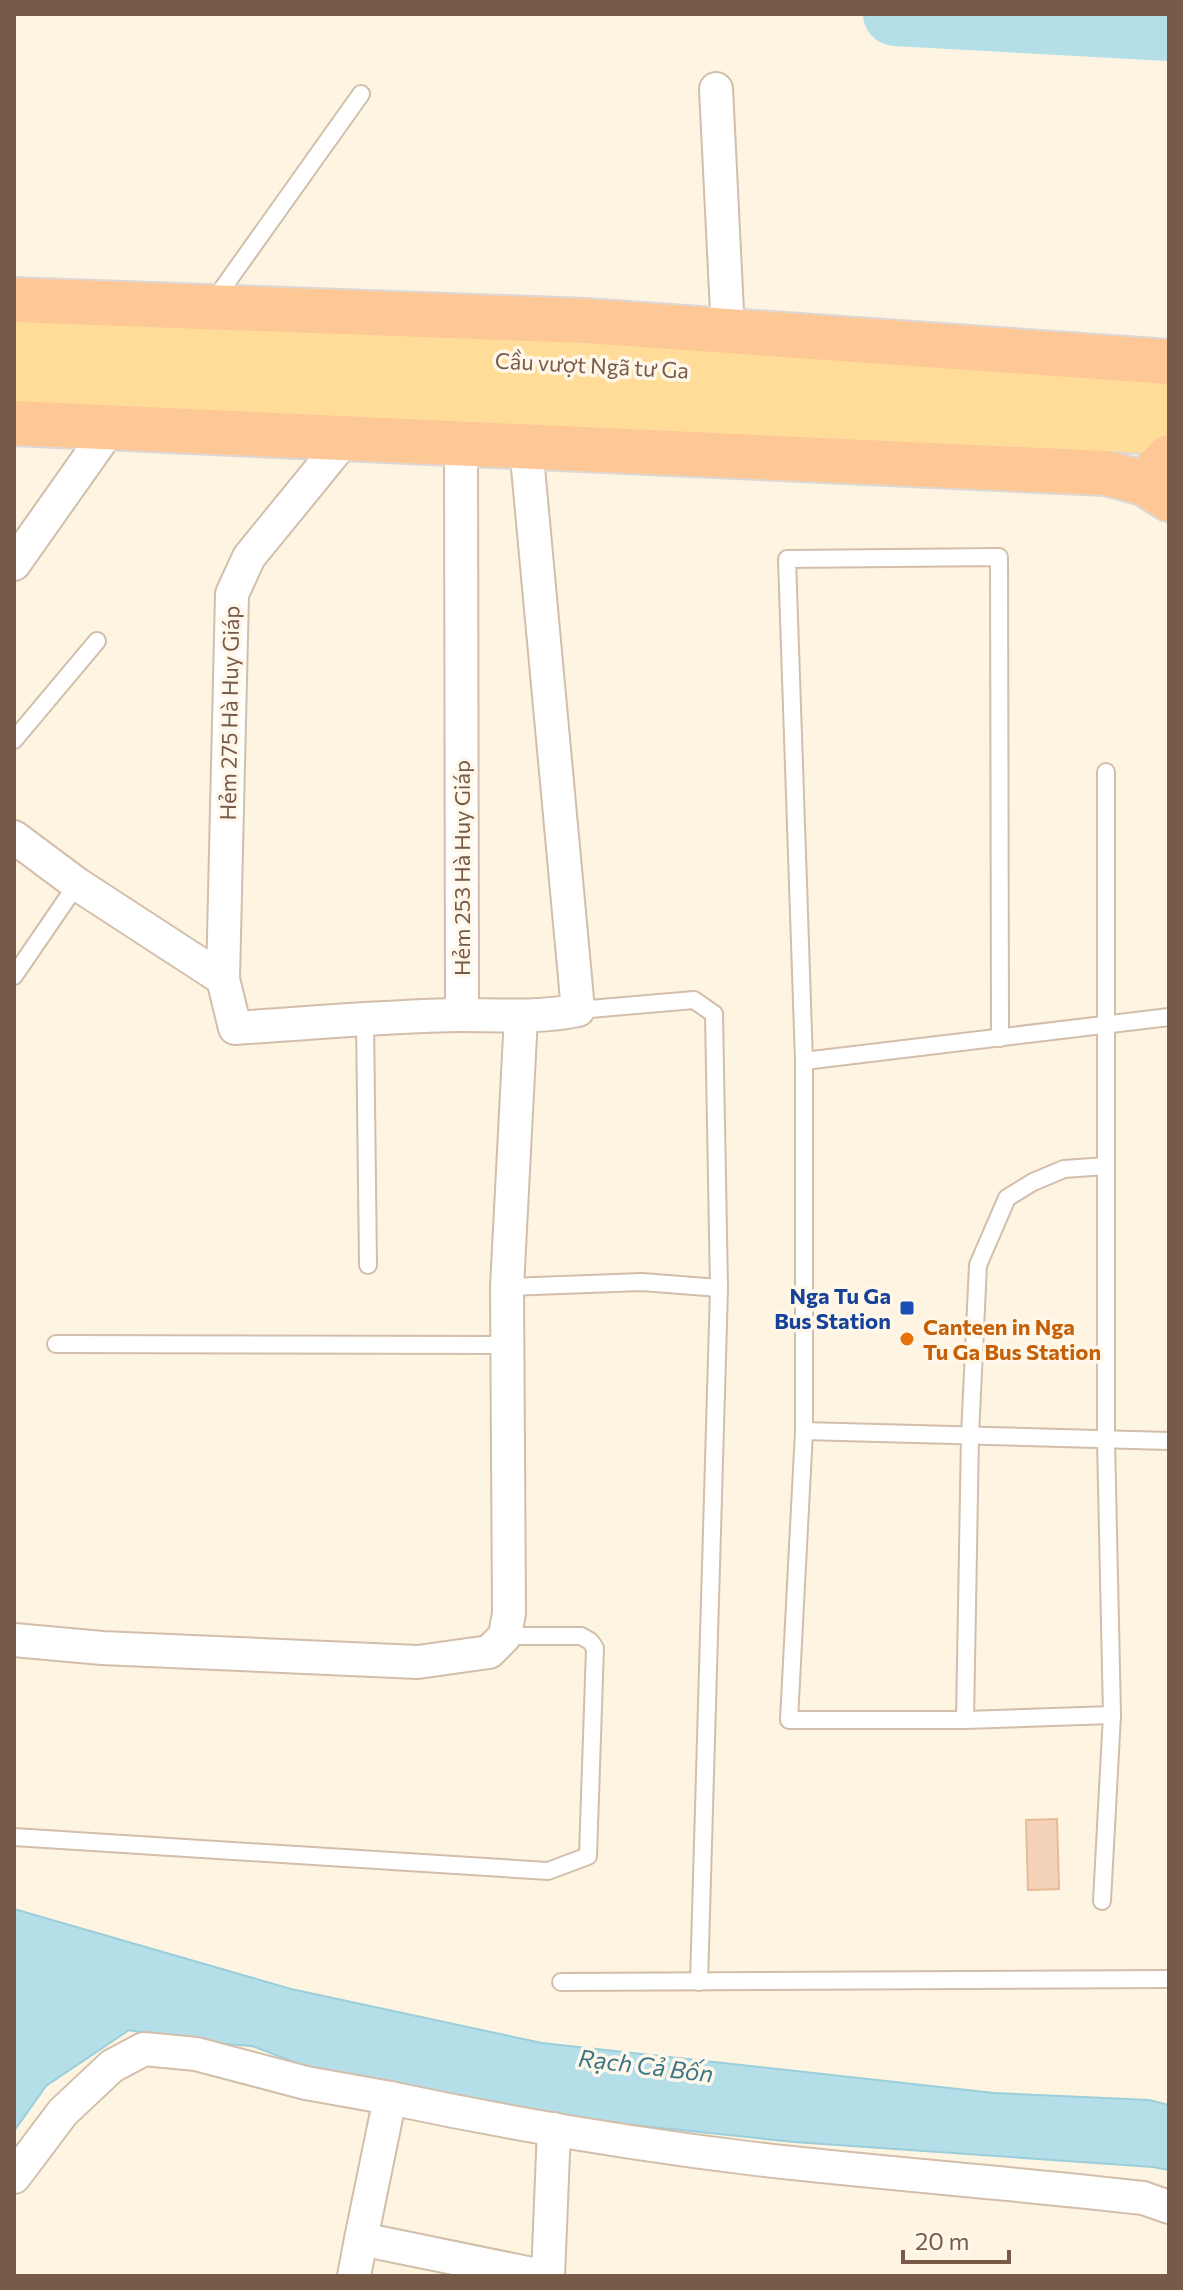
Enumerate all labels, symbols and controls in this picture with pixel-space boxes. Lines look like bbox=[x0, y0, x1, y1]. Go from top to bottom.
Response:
street label: Cầu vượt Ngã tư Ga bbox=[494, 346, 690, 384]
street label: Hẻm 275 Hà Huy Giáp bbox=[214, 605, 244, 821]
street label: Hẻm 253 Hà Huy Giáp bbox=[448, 760, 475, 976]
place label: Nga Tu Ga Bus Station bbox=[774, 1282, 891, 1334]
marker: Nga Tu Ga Bus Station bbox=[898, 1299, 916, 1317]
place label: Canteen in Nga Tu Ga Bus Station bbox=[923, 1313, 1101, 1365]
marker: Canteen in Nga Tu Ga Bus Station bbox=[898, 1330, 916, 1348]
water label: Rạch Cả Bốn bbox=[577, 2042, 715, 2088]
scale bar bbox=[903, 2214, 1009, 2264]
text: 20 m bbox=[915, 2226, 969, 2255]

